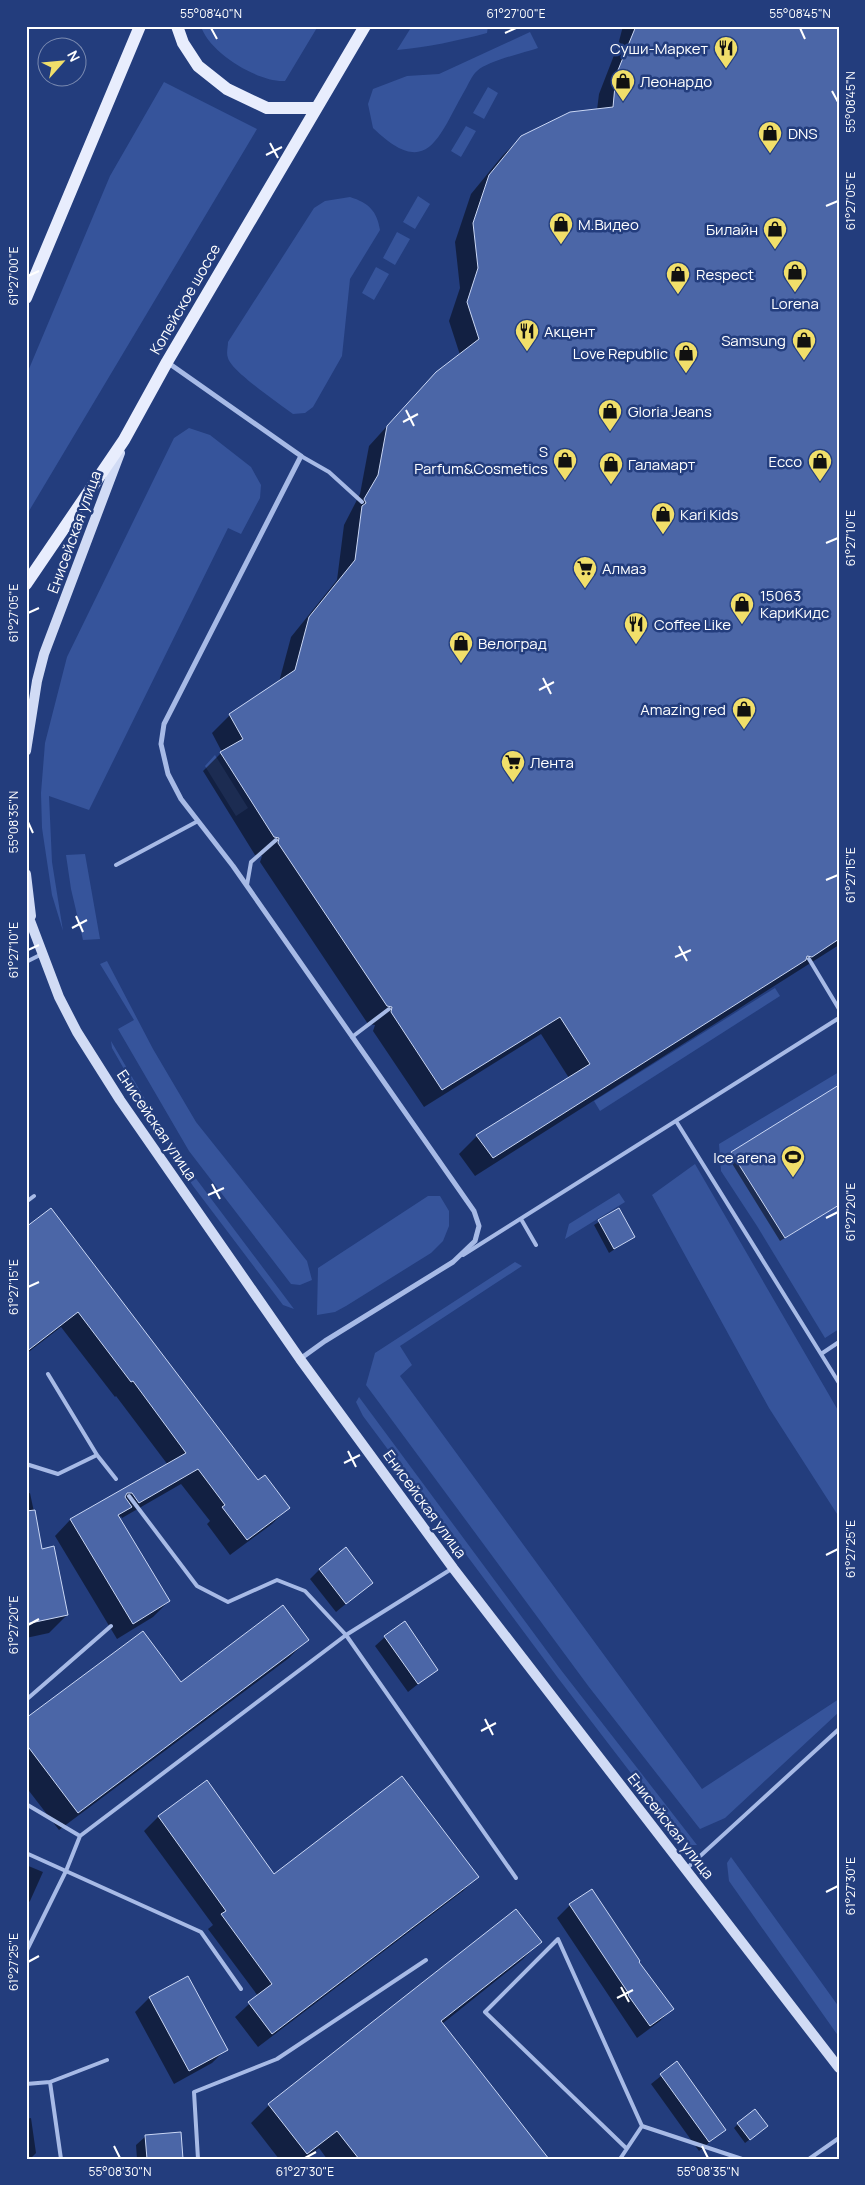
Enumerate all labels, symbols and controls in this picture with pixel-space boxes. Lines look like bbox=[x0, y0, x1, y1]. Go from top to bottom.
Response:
text: 55°08'40"N bbox=[180, 5, 242, 22]
text: 61°27'00"E bbox=[487, 5, 546, 22]
text: 55°08'45"N bbox=[769, 5, 831, 22]
restaurant icon: Суши-Маркет bbox=[713, 35, 739, 69]
north arrow bbox=[38, 38, 88, 88]
place label: Суши-Маркет bbox=[610, 38, 708, 59]
text: N bbox=[63, 47, 85, 65]
shop icon: Леонардо bbox=[610, 68, 636, 102]
place label: Леонардо bbox=[640, 71, 712, 92]
text: 55°08'45"N bbox=[842, 71, 859, 133]
shop icon: DNS bbox=[757, 120, 783, 154]
place label: DNS bbox=[788, 123, 818, 144]
text: 61°27'05"E bbox=[842, 172, 859, 230]
shop icon: М.Видео bbox=[548, 211, 574, 245]
place label: М.Видео bbox=[578, 214, 639, 235]
shop icon: Билайн bbox=[762, 216, 788, 250]
place label: Билайн bbox=[706, 219, 758, 240]
street label: Копейское шоссе bbox=[145, 240, 225, 358]
text: 61°27'00"E bbox=[5, 246, 22, 305]
shop icon: Lorena bbox=[782, 259, 808, 293]
shop icon: Respect bbox=[665, 261, 691, 295]
place label: Respect bbox=[696, 264, 754, 285]
place label: Lorena bbox=[771, 293, 819, 314]
restaurant icon: Акцент bbox=[514, 318, 540, 352]
place label: Акцент bbox=[544, 321, 596, 342]
shop icon: Samsung bbox=[791, 327, 817, 361]
place label: Samsung bbox=[721, 330, 786, 351]
shop icon: Love Republic bbox=[673, 340, 699, 374]
place label: Love Republic bbox=[573, 343, 668, 364]
shop icon: Gloria Jeans bbox=[597, 398, 623, 432]
place label: Gloria Jeans bbox=[628, 401, 712, 422]
place label: S Parfum&Cosmetics bbox=[414, 441, 548, 479]
shop icon: S Parfum&Cosmetics bbox=[552, 447, 578, 481]
shop icon: Ecco bbox=[807, 448, 833, 482]
shop icon: Галамарт bbox=[598, 451, 624, 485]
place label: Ecco bbox=[768, 451, 802, 472]
place label: Галамарт bbox=[628, 454, 696, 475]
street label: Енисейская улица bbox=[42, 468, 106, 596]
shop icon: Kari Kids bbox=[650, 501, 676, 535]
place label: Kari Kids bbox=[680, 504, 738, 525]
text: 61°27'10"E bbox=[842, 510, 859, 566]
supermarket icon: Алмаз bbox=[572, 555, 598, 589]
place label: Алмаз bbox=[602, 558, 646, 579]
text: 61°27'05"E bbox=[5, 584, 22, 642]
place label: 15063 КариКидс bbox=[760, 585, 829, 623]
shop icon: 15063 КариКидс bbox=[729, 591, 755, 625]
restaurant icon: Coffee Like bbox=[623, 611, 649, 645]
place label: Coffee Like bbox=[654, 614, 731, 635]
shop icon: Велоград bbox=[448, 630, 474, 664]
place label: Велоград bbox=[478, 633, 547, 654]
shop icon: Amazing red bbox=[731, 696, 757, 730]
place label: Amazing red bbox=[640, 699, 726, 720]
supermarket icon: Лента bbox=[500, 749, 526, 783]
place label: Лента bbox=[530, 752, 574, 773]
text: 55°08'35"N bbox=[5, 791, 22, 853]
text: 61°27'15"E bbox=[842, 847, 859, 903]
text: 61°27'10"E bbox=[5, 922, 22, 978]
street label: Енисейская улица bbox=[112, 1066, 202, 1184]
sports icon: Ice arena bbox=[780, 1144, 806, 1178]
place label: Ice arena bbox=[713, 1147, 776, 1168]
text: 61°27'20"E bbox=[842, 1183, 859, 1241]
text: 61°27'15"E bbox=[5, 1259, 22, 1315]
street label: Енисейская улица bbox=[379, 1446, 471, 1562]
text: 61°27'25"E bbox=[842, 1520, 859, 1578]
text: 61°27'20"E bbox=[5, 1596, 22, 1654]
street label: Енисейская улица bbox=[623, 1769, 719, 1883]
text: 61°27'30"E bbox=[842, 1857, 859, 1915]
text: 61°27'25"E bbox=[5, 1933, 22, 1991]
text: 55°08'30"N bbox=[89, 2163, 151, 2180]
text: 61°27'30"E bbox=[276, 2163, 334, 2180]
text: 55°08'35"N bbox=[677, 2163, 739, 2180]

